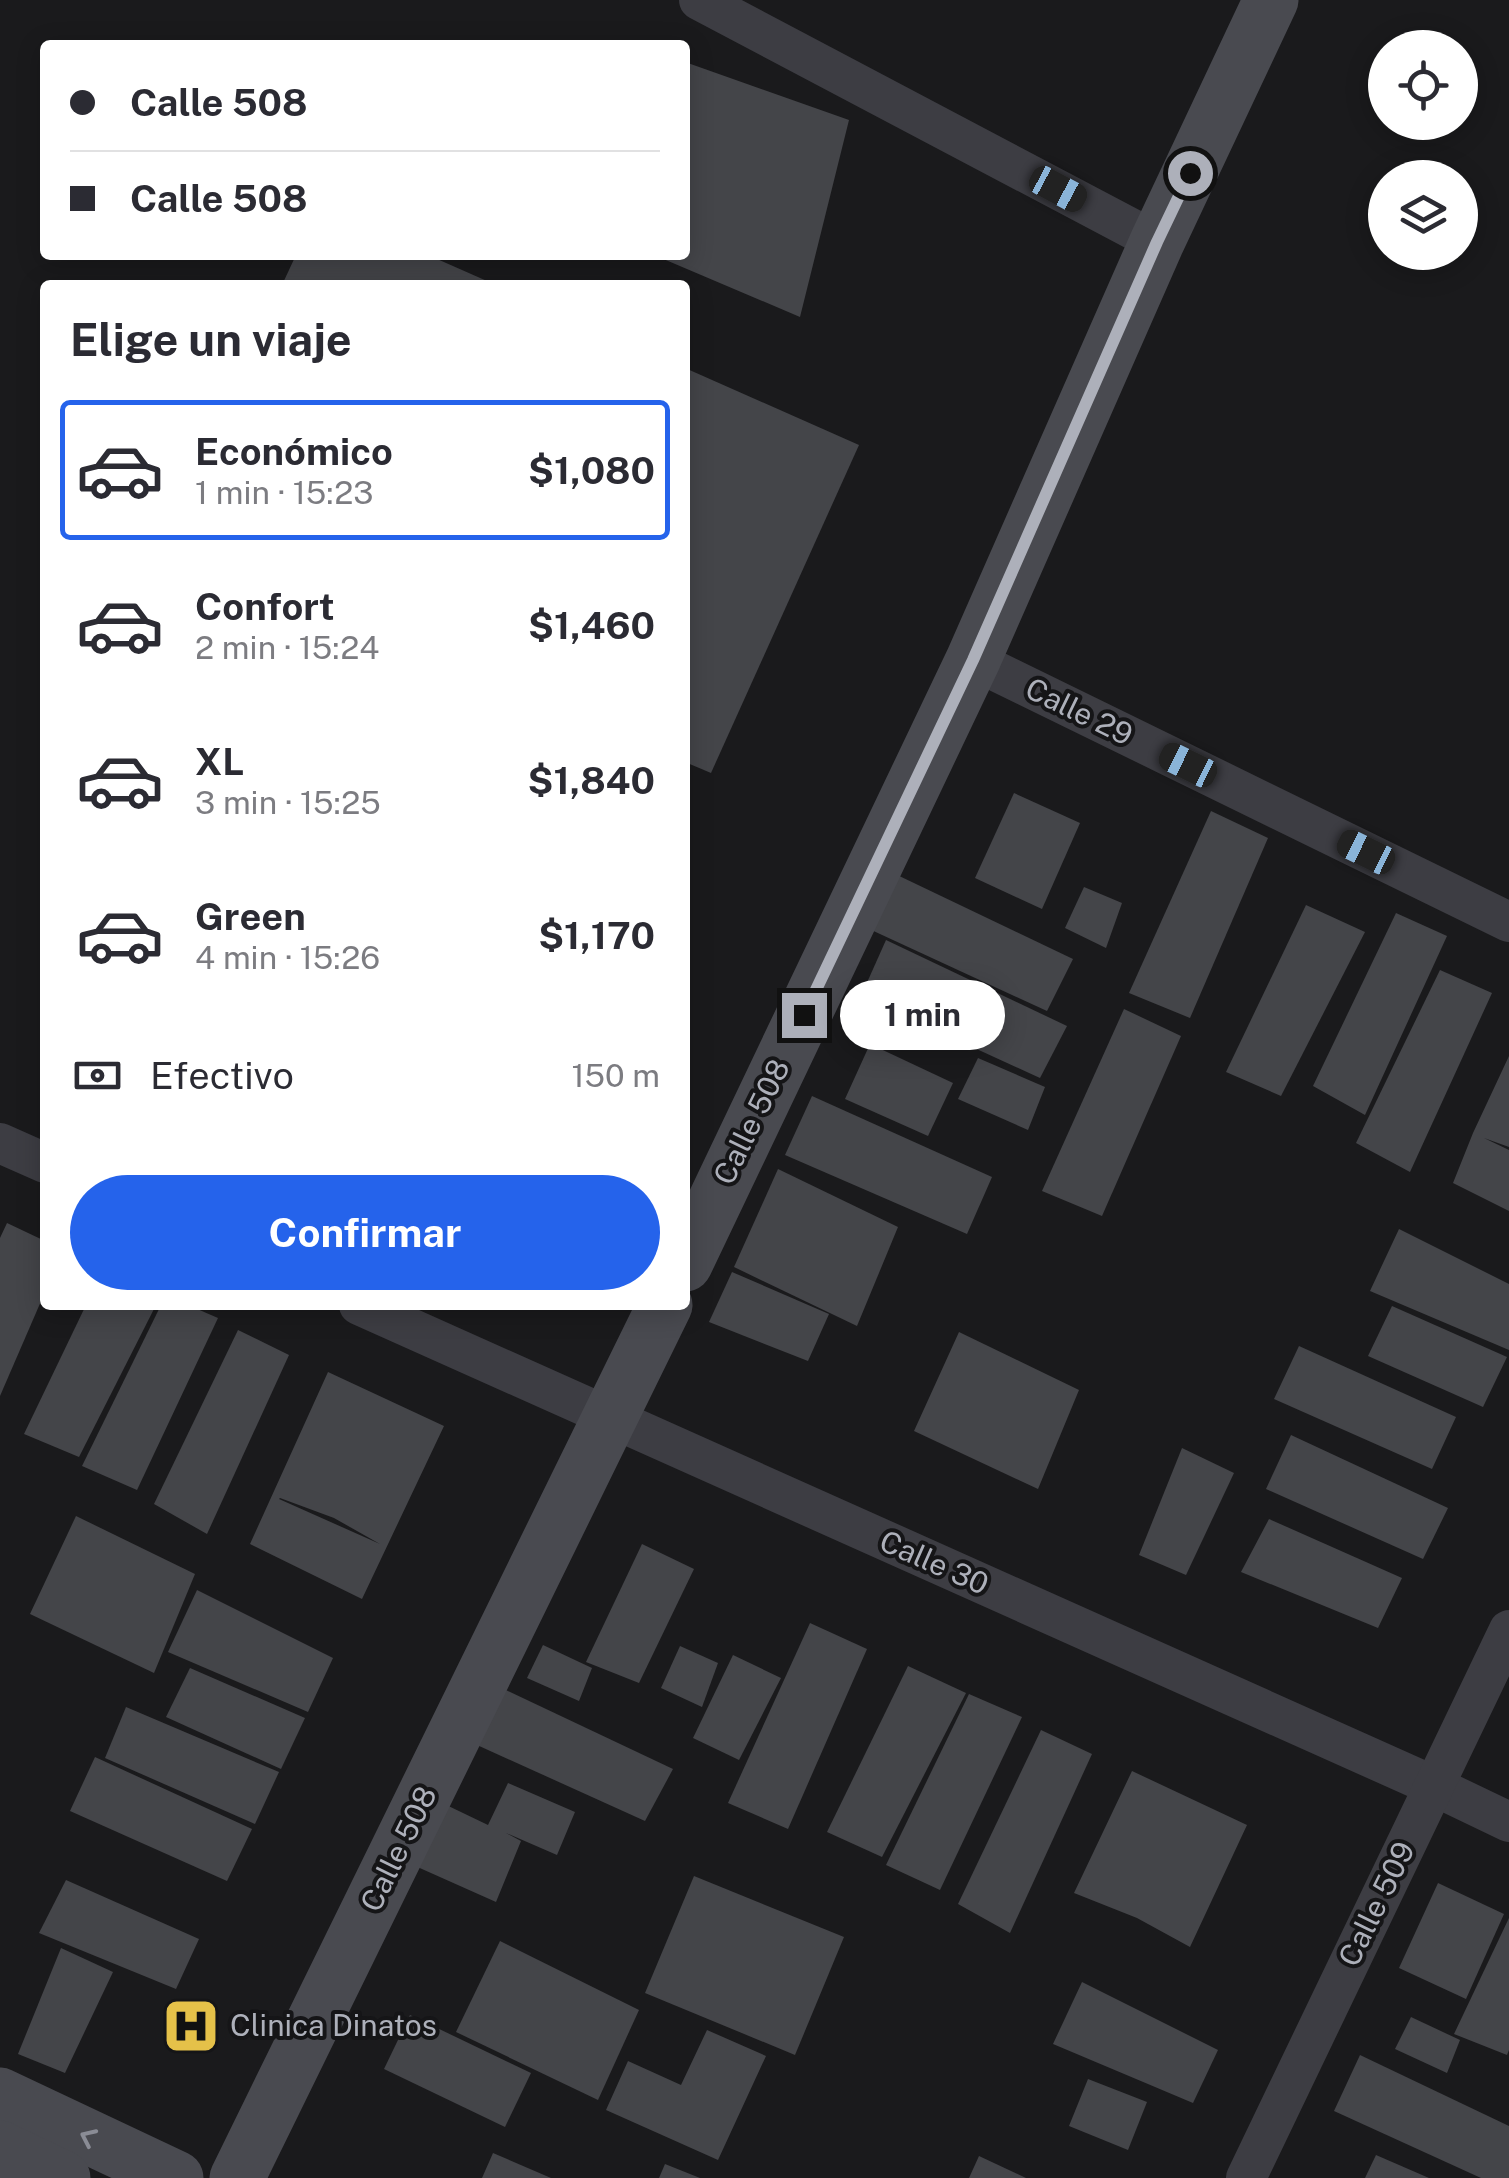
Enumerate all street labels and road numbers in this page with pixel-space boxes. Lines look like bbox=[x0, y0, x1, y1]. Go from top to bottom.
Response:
street label: Calle 29 bbox=[1020, 670, 1139, 752]
street label: Calle 508 bbox=[705, 1053, 797, 1190]
street label: Calle 30 bbox=[874, 1522, 994, 1602]
street label: Calle 508 bbox=[352, 1780, 444, 1917]
street label: Calle 509 bbox=[1331, 1835, 1422, 1972]

